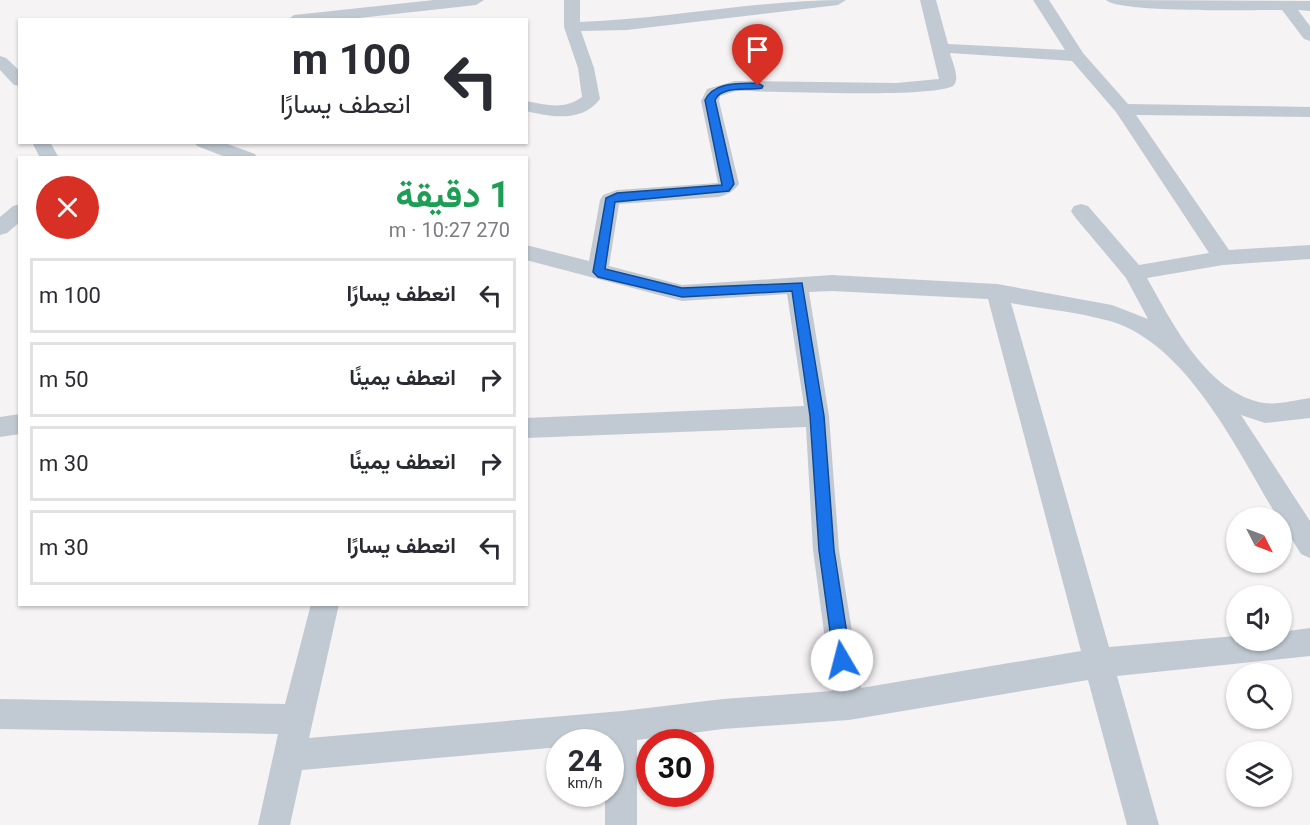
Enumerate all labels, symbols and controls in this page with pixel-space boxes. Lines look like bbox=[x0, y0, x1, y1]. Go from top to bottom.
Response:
pin bbox=[732, 24, 783, 86]
icon: arrive bbox=[741, 33, 774, 66]
text: 100 m bbox=[292, 35, 411, 84]
icon: left bbox=[432, 42, 510, 120]
text: انعطف يسارًا bbox=[280, 88, 411, 120]
text: 1 دقيقة bbox=[396, 174, 510, 216]
button: close bbox=[36, 176, 99, 239]
text: 270 m · 10:27 bbox=[389, 218, 510, 242]
icon: left bbox=[474, 279, 507, 312]
text: انعطف يسارًا bbox=[346, 281, 456, 306]
text: 100 m bbox=[39, 283, 101, 308]
icon: right bbox=[474, 363, 507, 396]
text: انعطف يمينًا bbox=[349, 365, 456, 390]
text: 50 m bbox=[39, 367, 89, 392]
icon: right bbox=[474, 447, 507, 480]
text: انعطف يمينًا bbox=[349, 449, 456, 474]
text: 30 m bbox=[39, 451, 89, 476]
north arrow bbox=[1226, 507, 1292, 573]
map controls bbox=[1226, 507, 1292, 807]
icon: left bbox=[474, 531, 507, 564]
text: انعطف يسارًا bbox=[346, 533, 456, 558]
text: 30 m bbox=[39, 535, 89, 560]
button: sound bbox=[1226, 585, 1292, 651]
position arrow bbox=[810, 628, 874, 692]
button: search bbox=[1226, 663, 1292, 729]
speed limit sign: 30 bbox=[636, 729, 714, 807]
button: layers bbox=[1226, 741, 1292, 807]
text: 24 bbox=[568, 743, 602, 778]
text: km/h bbox=[567, 774, 603, 792]

